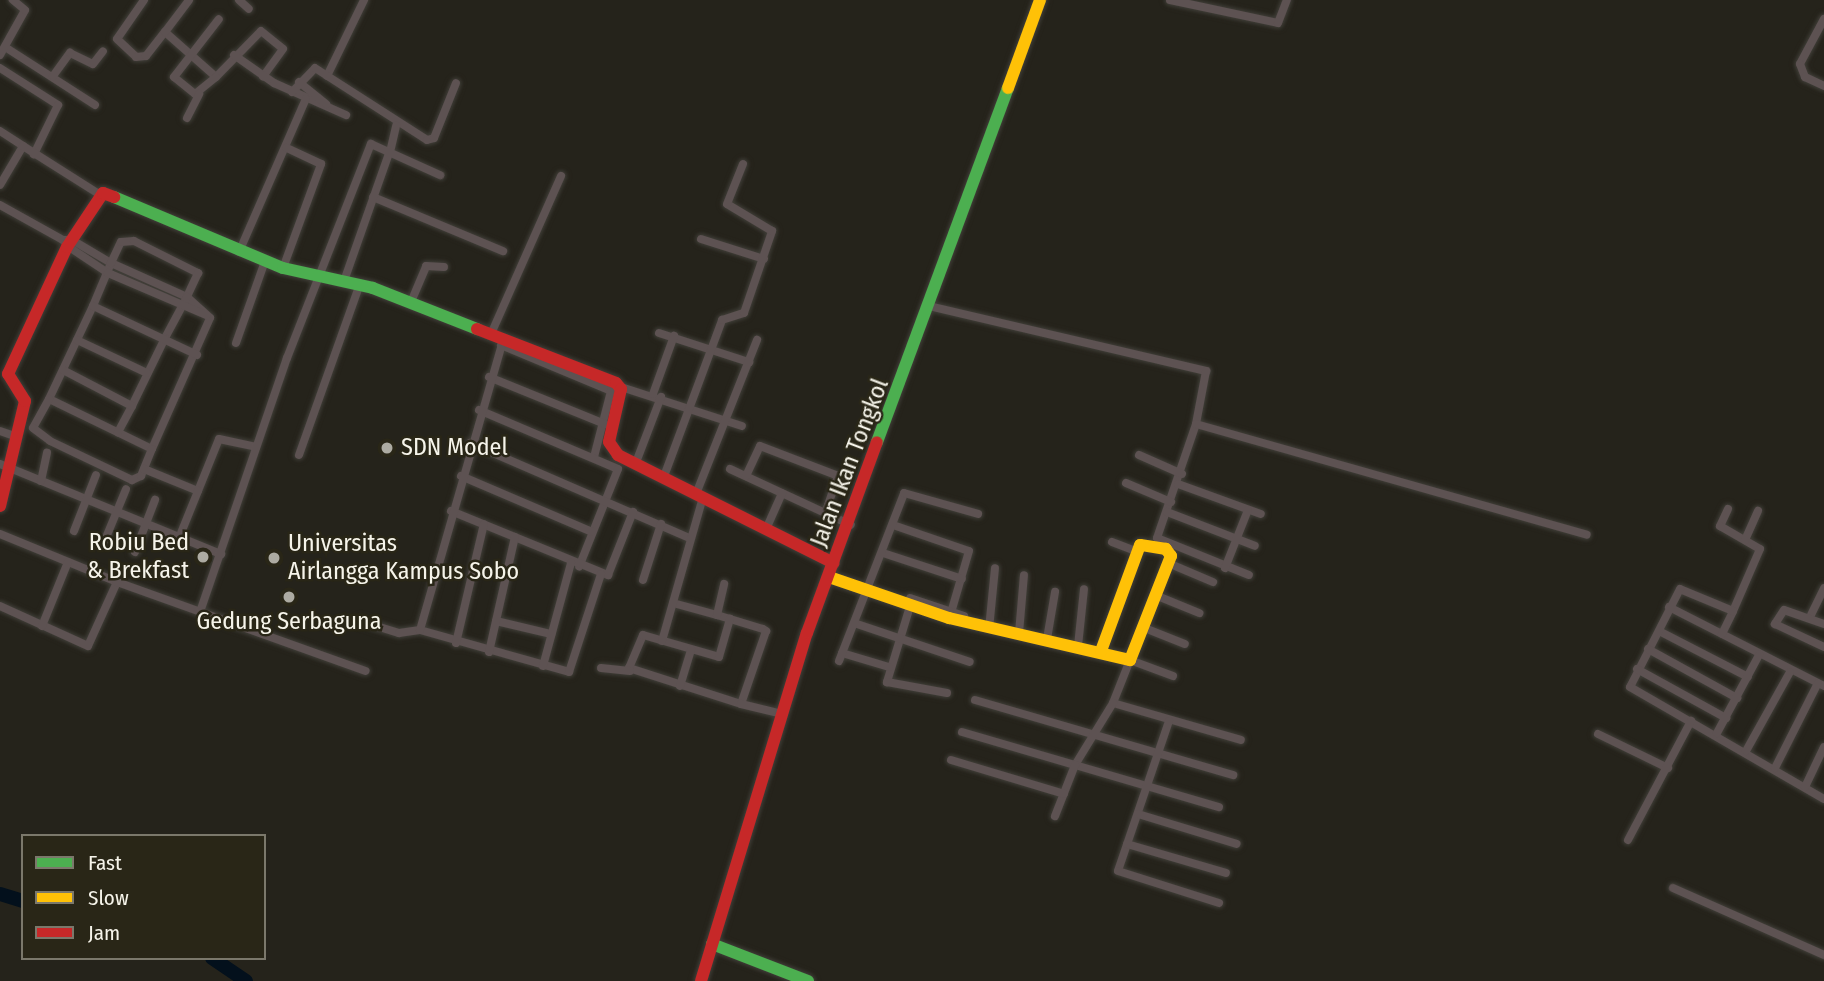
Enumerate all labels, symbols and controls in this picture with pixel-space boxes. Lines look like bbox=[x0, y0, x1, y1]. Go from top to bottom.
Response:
street label: Jalan Ikan Tongkol bbox=[805, 375, 895, 551]
place label: SDN Model bbox=[401, 434, 508, 462]
marker: SDN Model bbox=[379, 440, 395, 456]
place label: Robiu Bed & Brekfast bbox=[87, 529, 189, 585]
place label: Universitas Airlangga Kampus Sobo bbox=[288, 530, 519, 586]
marker: Robiu Bed & Brekfast bbox=[195, 549, 211, 565]
marker: Universitas Airlangga Kampus Sobo bbox=[266, 550, 282, 566]
marker: Gedung Serbaguna bbox=[281, 589, 297, 605]
place label: Gedung Serbaguna bbox=[197, 608, 381, 636]
legend bbox=[21, 834, 266, 960]
text: Fast bbox=[88, 850, 122, 876]
text: Slow bbox=[88, 885, 129, 911]
text: Jam bbox=[88, 920, 120, 946]

